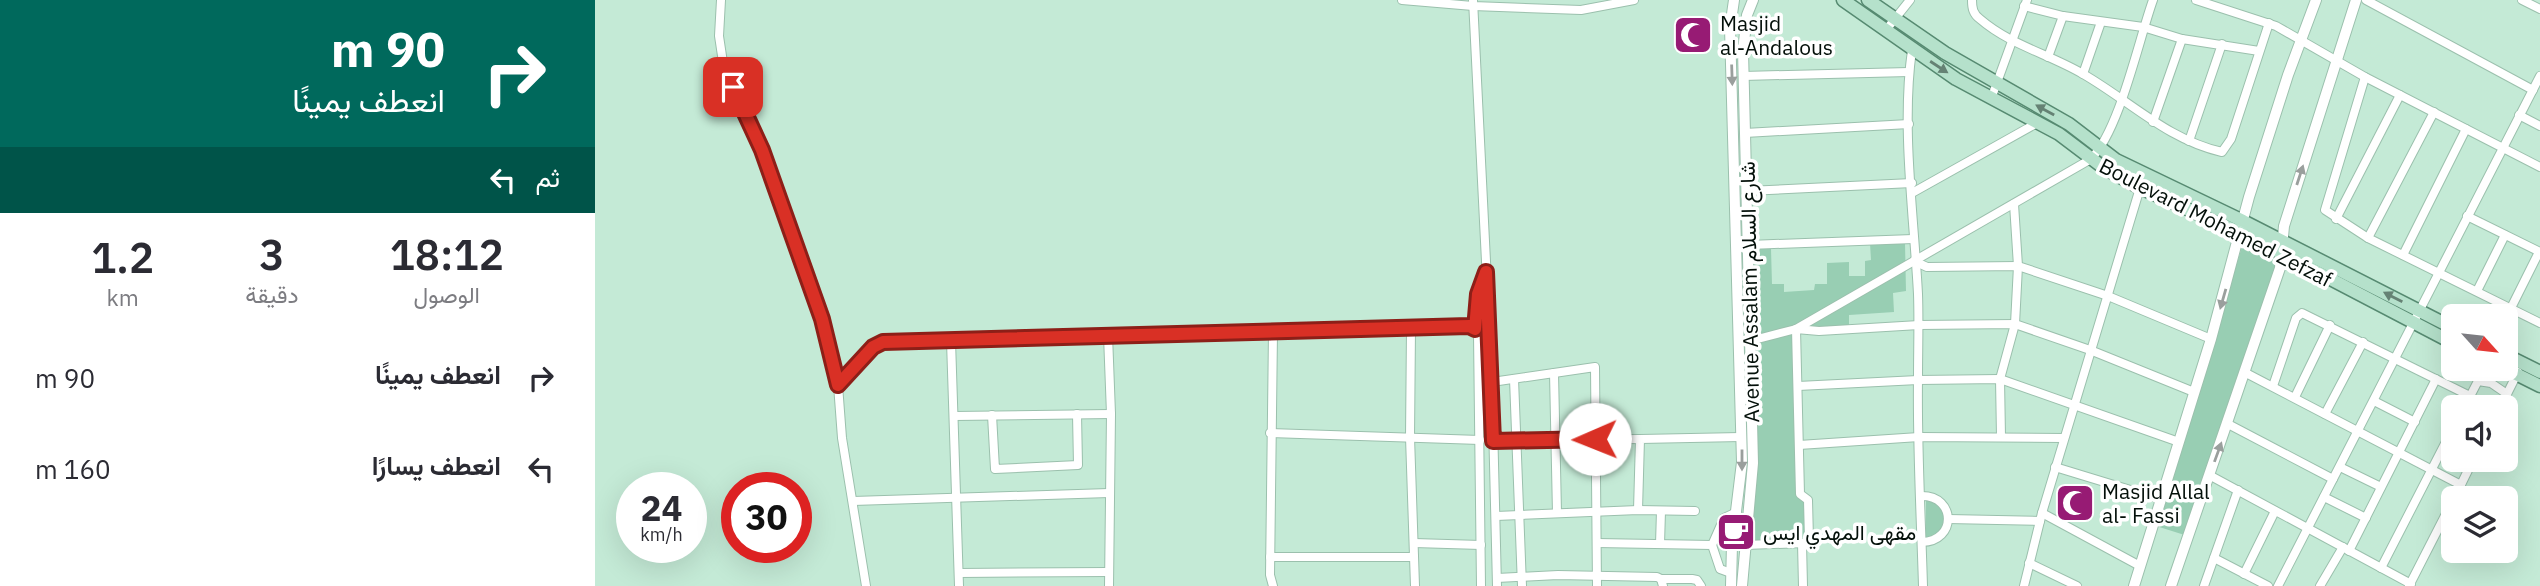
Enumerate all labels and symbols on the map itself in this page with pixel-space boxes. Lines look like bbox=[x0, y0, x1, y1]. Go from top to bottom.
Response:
place label: Masjid al-Andalous bbox=[1720, 9, 1833, 61]
mosque icon: Masjid al-Andalous bbox=[1672, 14, 1714, 56]
pin bbox=[703, 57, 763, 117]
one-way arrow bbox=[1929, 61, 1949, 74]
one-way arrow bbox=[1726, 64, 1737, 86]
one-way arrow bbox=[2035, 104, 2054, 116]
street label: Boulevard Mohamed Zefzaf bbox=[2095, 151, 2337, 293]
street label: Avenue Assalam شارع السلام bbox=[1733, 161, 1766, 423]
one-way arrow bbox=[2296, 164, 2306, 185]
one-way arrow bbox=[2217, 289, 2227, 310]
one-way arrow bbox=[2383, 291, 2403, 302]
north arrow bbox=[2441, 304, 2518, 382]
position arrow bbox=[1558, 402, 1632, 476]
one-way arrow bbox=[2212, 442, 2223, 463]
one-way arrow bbox=[1736, 449, 1748, 471]
speed limit sign: 30 bbox=[721, 472, 812, 563]
place label: Masjid Allal al- Fassi bbox=[2102, 477, 2210, 529]
mosque icon: Masjid Allal al- Fassi bbox=[2054, 482, 2096, 524]
cafe icon: مقهى المهدي ايس bbox=[1715, 511, 1757, 553]
place label: مقهى المهدي ايس bbox=[1763, 518, 1916, 550]

